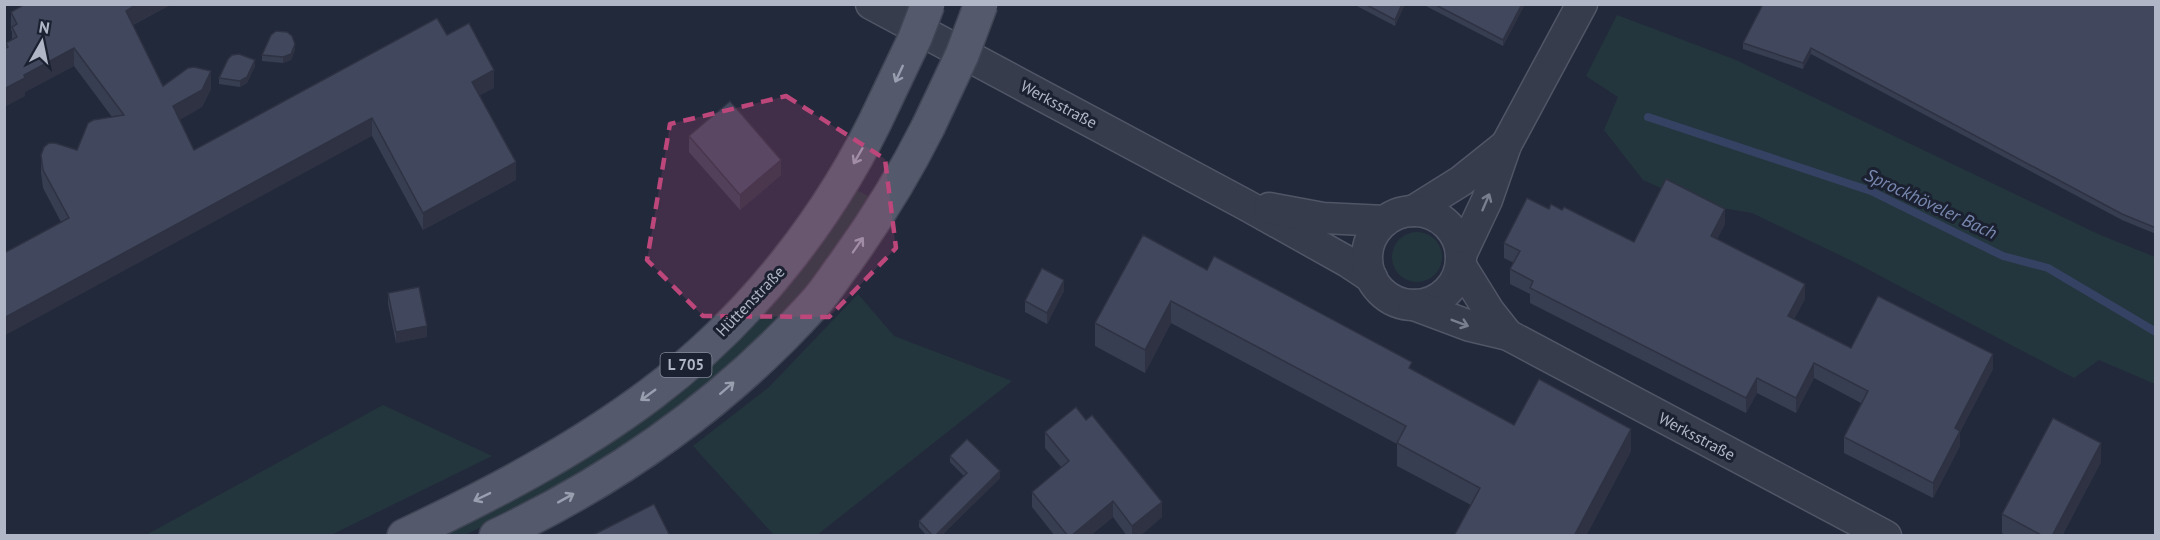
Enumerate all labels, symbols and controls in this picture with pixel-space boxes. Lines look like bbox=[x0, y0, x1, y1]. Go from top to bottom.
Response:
north arrow bbox=[12, 12, 72, 72]
text: N bbox=[38, 16, 51, 38]
one-way arrow bbox=[892, 64, 904, 82]
street label: Werksstraße bbox=[1017, 76, 1101, 132]
one-way arrow bbox=[852, 146, 863, 164]
water label: Sprockhöveler Bach bbox=[1862, 163, 2001, 244]
one-way arrow bbox=[1481, 193, 1492, 211]
one-way arrow bbox=[852, 237, 864, 253]
street label: Hüttenstraße bbox=[712, 262, 788, 340]
one-way arrow bbox=[1450, 318, 1469, 329]
road number: L 705 bbox=[660, 353, 712, 377]
one-way arrow bbox=[719, 381, 734, 395]
one-way arrow bbox=[641, 389, 657, 402]
street label: Werksstraße bbox=[1655, 408, 1739, 464]
one-way arrow bbox=[474, 492, 492, 503]
one-way arrow bbox=[557, 492, 575, 503]

